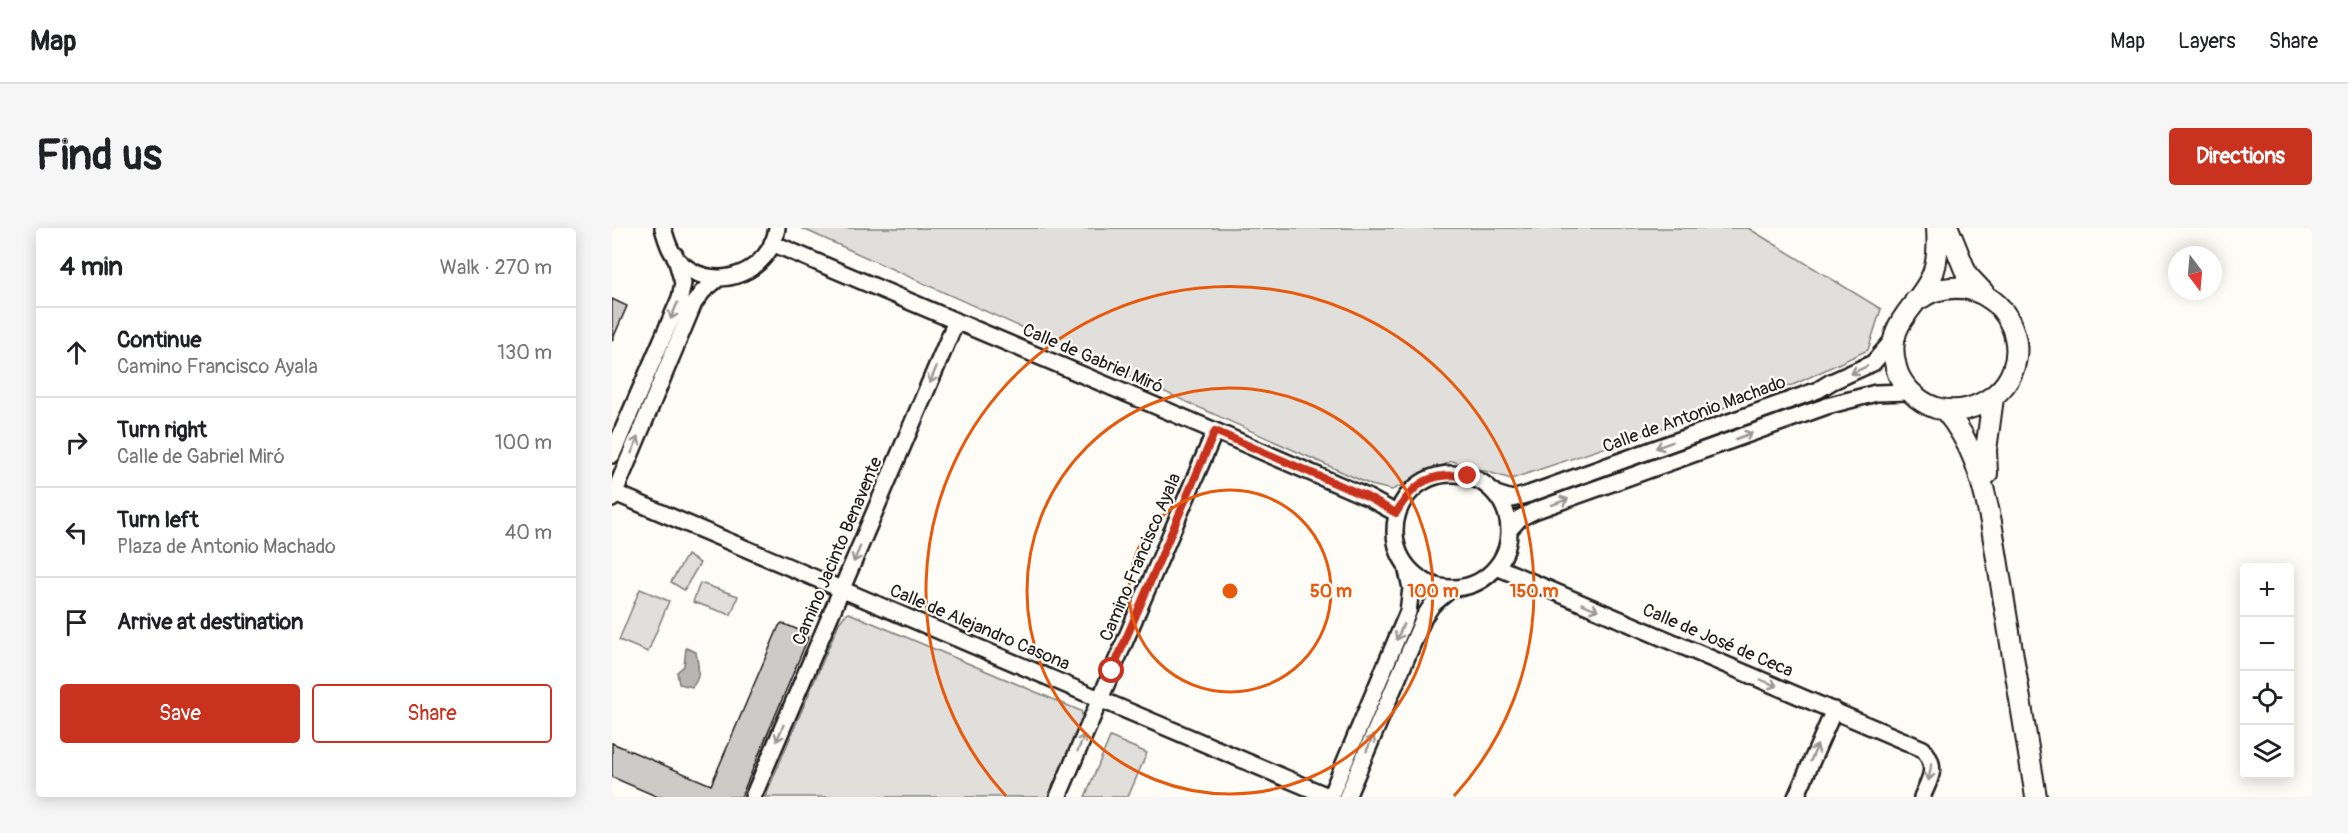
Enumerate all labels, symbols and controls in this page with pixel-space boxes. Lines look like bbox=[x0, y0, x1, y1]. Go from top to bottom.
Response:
text: Map bbox=[30, 24, 76, 59]
text: Map bbox=[2110, 28, 2145, 55]
text: Layers bbox=[2178, 28, 2236, 55]
text: Share bbox=[2269, 28, 2318, 55]
button: Directions bbox=[2169, 128, 2312, 185]
text: Find us bbox=[36, 130, 162, 182]
north arrow bbox=[2168, 246, 2222, 300]
text: 4 min bbox=[60, 251, 123, 283]
text: Walk · 270 m bbox=[440, 255, 552, 280]
one-way arrow bbox=[668, 302, 679, 320]
street label: Calle de Gabriel Miró bbox=[1019, 318, 1167, 399]
text: Continue bbox=[117, 326, 201, 354]
icon: ahead bbox=[60, 336, 93, 369]
text: 130 m bbox=[497, 340, 552, 365]
text: Camino Francisco Ayala bbox=[117, 354, 318, 379]
one-way arrow bbox=[1851, 364, 1869, 376]
one-way arrow bbox=[927, 365, 939, 383]
street label: Calle de Antonio Machado bbox=[1599, 370, 1789, 458]
text: Turn right bbox=[117, 416, 207, 444]
icon: right bbox=[60, 426, 93, 459]
one-way arrow bbox=[1734, 429, 1752, 440]
text: 100 m bbox=[495, 430, 552, 455]
one-way arrow bbox=[630, 437, 641, 455]
one-way arrow bbox=[1655, 441, 1674, 452]
text: Calle de Gabriel Miró bbox=[117, 444, 285, 469]
street label: Camino Jacinto Benavente bbox=[787, 453, 888, 649]
route end bbox=[1454, 462, 1480, 488]
street label: Camino Francisco Ayala bbox=[1095, 470, 1186, 645]
one-way arrow bbox=[1550, 495, 1569, 506]
text: Turn left bbox=[117, 506, 199, 534]
icon: left bbox=[60, 516, 93, 549]
text: 40 m bbox=[505, 520, 552, 545]
text: Plaza de Antonio Machado bbox=[117, 534, 336, 559]
one-way arrow bbox=[851, 544, 862, 563]
map controls bbox=[2240, 563, 2294, 779]
button: + bbox=[2240, 563, 2294, 617]
street label: Calle de Alejandro Casona bbox=[886, 579, 1073, 676]
text: 50 m bbox=[1310, 580, 1352, 603]
text: 100 m bbox=[1407, 580, 1459, 603]
text: 150 m bbox=[1510, 580, 1559, 603]
centre of rings bbox=[1220, 581, 1240, 601]
street label: Calle de José de Ceca bbox=[1639, 598, 1797, 683]
one-way arrow bbox=[1580, 602, 1598, 613]
icon: arrive bbox=[60, 606, 93, 639]
text: Arrive at destination bbox=[117, 608, 303, 636]
button: − bbox=[2240, 617, 2294, 671]
one-way arrow bbox=[1394, 622, 1405, 640]
route start bbox=[1098, 657, 1124, 683]
button: locate bbox=[2240, 671, 2294, 725]
one-way arrow bbox=[1760, 677, 1778, 689]
button: Save bbox=[60, 684, 300, 743]
button: Share bbox=[312, 684, 552, 743]
one-way arrow bbox=[774, 724, 786, 742]
button: layers bbox=[2240, 725, 2294, 779]
one-way arrow bbox=[1365, 734, 1376, 753]
one-way arrow bbox=[1076, 735, 1087, 753]
one-way arrow bbox=[1809, 745, 1821, 763]
one-way arrow bbox=[1925, 762, 1936, 781]

